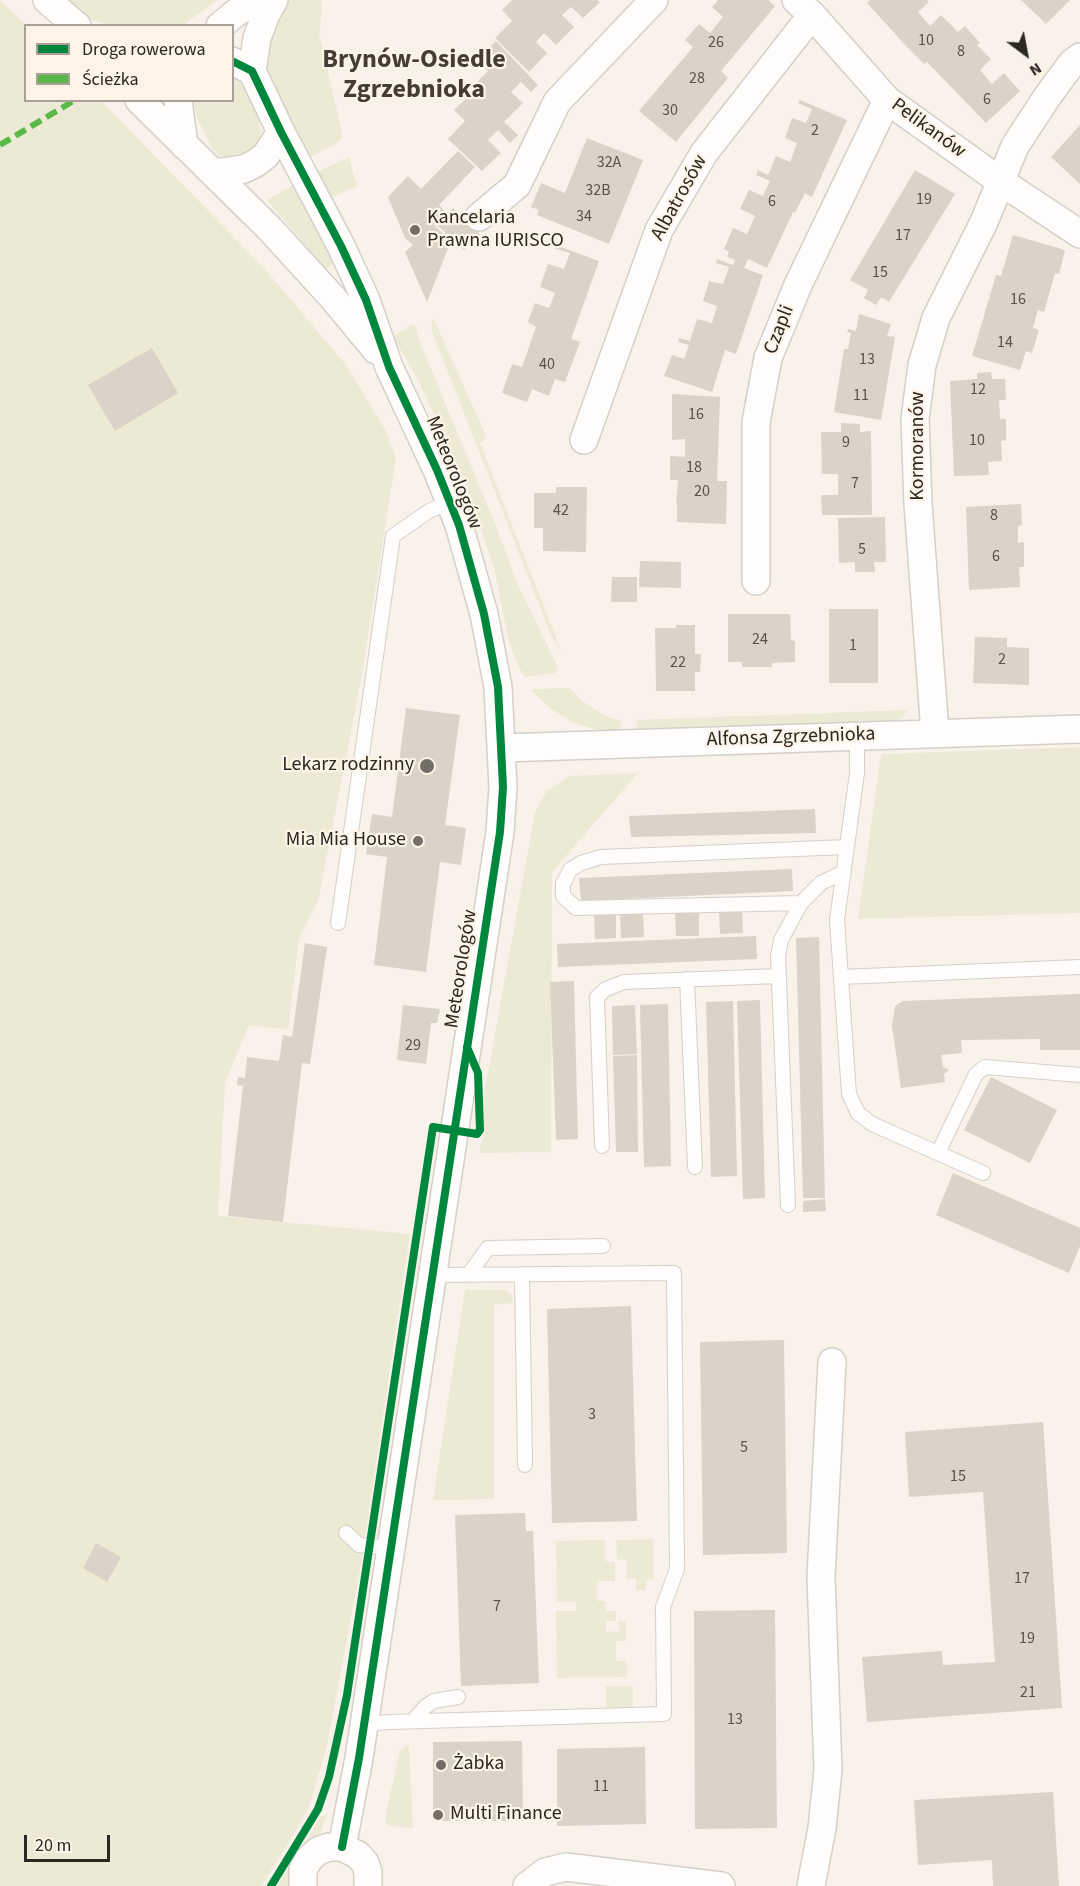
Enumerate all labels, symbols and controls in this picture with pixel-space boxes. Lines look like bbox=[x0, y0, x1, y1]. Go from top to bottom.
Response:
legend bbox=[24, 24, 234, 102]
north arrow bbox=[996, 24, 1056, 84]
house number: 10 bbox=[918, 31, 934, 51]
house number: 26 bbox=[708, 33, 724, 53]
text: Droga rowerowa bbox=[82, 37, 206, 62]
house number: 8 bbox=[957, 42, 965, 62]
district label: Brynów-Osiedle Zgrzebnioka bbox=[322, 45, 506, 106]
text: N bbox=[1025, 57, 1046, 81]
text: Ścieżka bbox=[82, 67, 139, 92]
house number: 28 bbox=[689, 69, 705, 89]
house number: 6 bbox=[983, 90, 991, 110]
street label: Pelikanów bbox=[886, 94, 970, 164]
house number: 30 bbox=[662, 101, 678, 121]
house number: 2 bbox=[811, 121, 819, 141]
street label: Albatrosów bbox=[647, 151, 713, 245]
house number: 32A bbox=[597, 153, 621, 173]
house number: 32B bbox=[585, 181, 611, 201]
house number: 19 bbox=[916, 190, 932, 210]
house number: 6 bbox=[768, 192, 776, 212]
place label: Kancelaria Prawna IURISCO bbox=[427, 207, 564, 254]
house number: 34 bbox=[576, 207, 592, 227]
marker: Kancelaria Prawna IURISCO bbox=[408, 223, 422, 237]
house number: 17 bbox=[895, 226, 911, 246]
house number: 15 bbox=[872, 263, 888, 283]
house number: 16 bbox=[1010, 290, 1026, 310]
street label: Czapli bbox=[760, 302, 800, 358]
house number: 14 bbox=[997, 333, 1013, 353]
house number: 13 bbox=[859, 350, 875, 370]
house number: 40 bbox=[539, 355, 555, 375]
house number: 12 bbox=[970, 380, 986, 400]
house number: 11 bbox=[853, 386, 869, 406]
street label: Kormoranów bbox=[907, 391, 931, 501]
house number: 16 bbox=[688, 405, 704, 425]
street label: Meteorologów bbox=[419, 413, 487, 533]
house number: 10 bbox=[969, 431, 985, 451]
house number: 9 bbox=[842, 433, 850, 453]
house number: 18 bbox=[686, 458, 702, 478]
house number: 7 bbox=[851, 474, 859, 494]
house number: 20 bbox=[694, 482, 710, 502]
house number: 42 bbox=[553, 501, 569, 521]
house number: 8 bbox=[990, 506, 998, 526]
house number: 5 bbox=[858, 540, 866, 560]
house number: 6 bbox=[992, 547, 1000, 567]
house number: 24 bbox=[752, 630, 768, 650]
house number: 1 bbox=[849, 636, 857, 656]
house number: 2 bbox=[998, 650, 1006, 670]
house number: 22 bbox=[670, 653, 686, 673]
street label: Alfonsa Zgrzebnioka bbox=[706, 723, 876, 753]
place label: Lekarz rodzinny bbox=[282, 754, 414, 778]
marker: Lekarz rodzinny bbox=[418, 757, 436, 775]
place label: Mia Mia House bbox=[286, 829, 406, 853]
marker: Mia Mia House bbox=[411, 834, 425, 848]
street label: Meteorologów bbox=[441, 908, 483, 1030]
house number: 29 bbox=[405, 1036, 421, 1056]
house number: 3 bbox=[588, 1405, 596, 1425]
house number: 5 bbox=[740, 1438, 748, 1458]
house number: 15 bbox=[950, 1467, 966, 1487]
house number: 17 bbox=[1014, 1569, 1030, 1589]
house number: 7 bbox=[493, 1597, 501, 1617]
house number: 19 bbox=[1019, 1629, 1035, 1649]
house number: 21 bbox=[1020, 1683, 1036, 1703]
house number: 13 bbox=[727, 1710, 743, 1730]
place label: Żabka bbox=[453, 1753, 504, 1777]
marker: Żabka bbox=[434, 1758, 448, 1772]
house number: 11 bbox=[593, 1777, 609, 1797]
place label: Multi Finance bbox=[450, 1803, 562, 1827]
marker: Multi Finance bbox=[431, 1808, 445, 1822]
scale bar bbox=[27, 1823, 112, 1861]
text: 20 m bbox=[35, 1833, 71, 1858]

